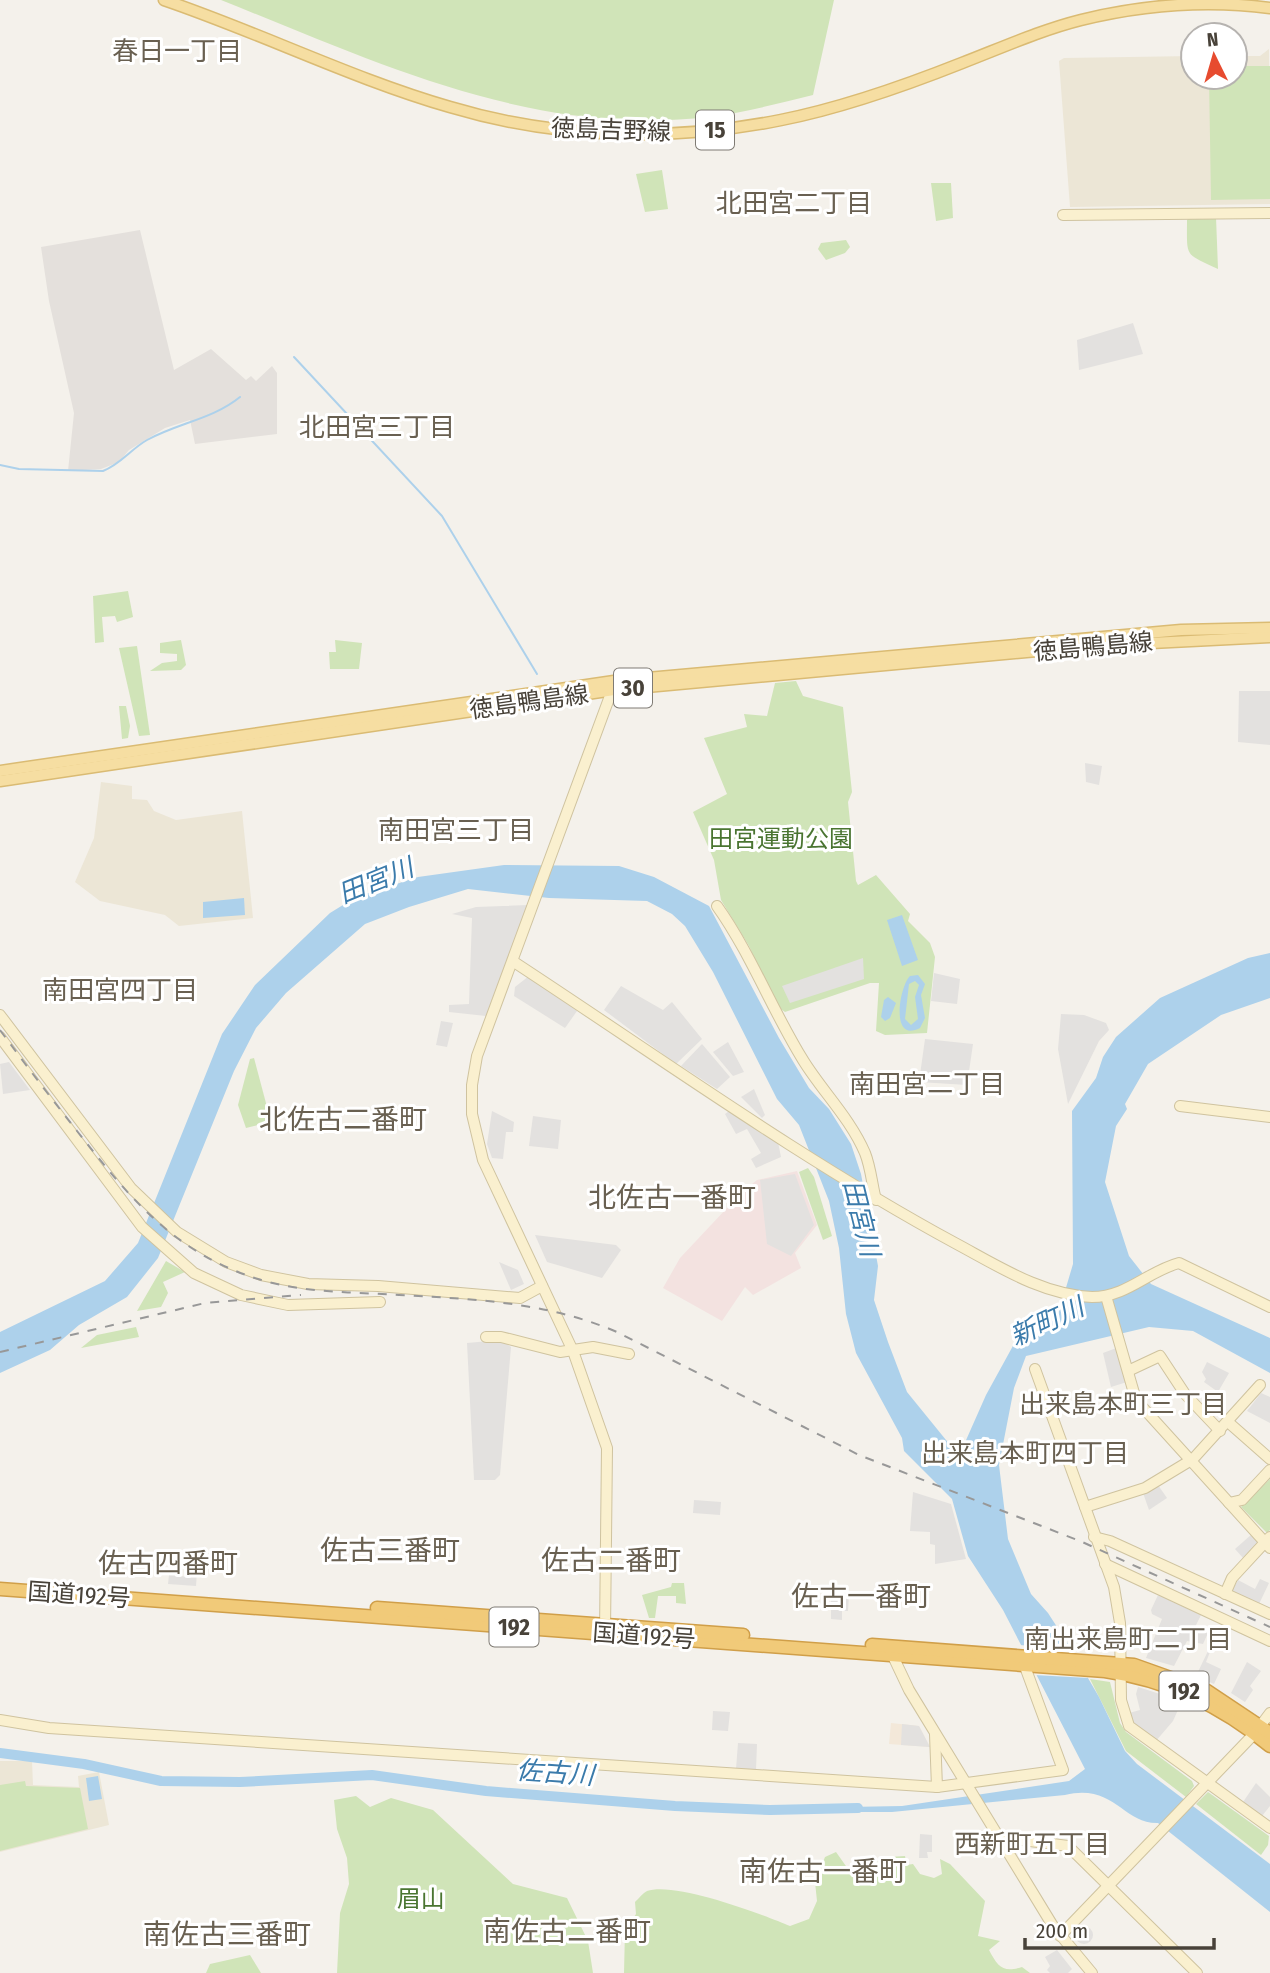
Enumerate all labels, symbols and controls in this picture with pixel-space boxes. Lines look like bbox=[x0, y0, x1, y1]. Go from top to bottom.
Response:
north arrow bbox=[1179, 21, 1249, 91]
text: N bbox=[1206, 28, 1219, 52]
district label: 春日一丁目 bbox=[112, 36, 242, 67]
road number: 15 bbox=[696, 111, 734, 150]
street label: 徳島吉野線 bbox=[551, 114, 671, 146]
district label: 北田宮二丁目 bbox=[716, 188, 872, 219]
district label: 北田宮三丁目 bbox=[299, 412, 455, 443]
street label: 徳島鴨島線 bbox=[1032, 628, 1154, 666]
road number: 30 bbox=[614, 668, 652, 708]
street label: 徳島鴨島線 bbox=[468, 680, 590, 724]
district label: 南田宮三丁目 bbox=[378, 815, 534, 846]
park label: 田宮運動公園 bbox=[709, 825, 853, 853]
water label: 田宮川 bbox=[334, 851, 421, 910]
district label: 南田宮四丁目 bbox=[42, 975, 198, 1006]
district label: 南田宮二丁目 bbox=[849, 1069, 1005, 1100]
district label: 北佐古二番町 bbox=[259, 1103, 427, 1136]
water label: 田宮川 bbox=[837, 1176, 886, 1262]
district label: 北佐古一番町 bbox=[588, 1181, 756, 1214]
water label: 新町川 bbox=[1005, 1290, 1092, 1353]
district label: 出来島本町三丁目 bbox=[1019, 1389, 1227, 1420]
district label: 出来島本町四丁目 bbox=[921, 1438, 1129, 1469]
district label: 佐古三番町 bbox=[320, 1534, 460, 1567]
district label: 佐古二番町 bbox=[541, 1544, 681, 1577]
district label: 佐古四番町 bbox=[98, 1547, 238, 1580]
street label: 国道192号 bbox=[27, 1577, 131, 1613]
district label: 佐古一番町 bbox=[791, 1580, 931, 1613]
road number: 192 bbox=[490, 1608, 538, 1646]
street label: 国道192号 bbox=[592, 1618, 696, 1654]
district label: 南出来島町二丁目 bbox=[1024, 1624, 1232, 1655]
road number: 192 bbox=[1160, 1672, 1208, 1710]
water label: 佐古川 bbox=[515, 1755, 598, 1791]
district label: 西新町五丁目 bbox=[954, 1829, 1110, 1860]
district label: 南佐古一番町 bbox=[739, 1855, 907, 1888]
park label: 眉山 bbox=[397, 1885, 445, 1913]
scale bar bbox=[1025, 1906, 1214, 1950]
district label: 南佐古二番町 bbox=[483, 1915, 651, 1948]
district label: 南佐古三番町 bbox=[143, 1918, 311, 1951]
text: 200 m bbox=[1036, 1918, 1088, 1944]

